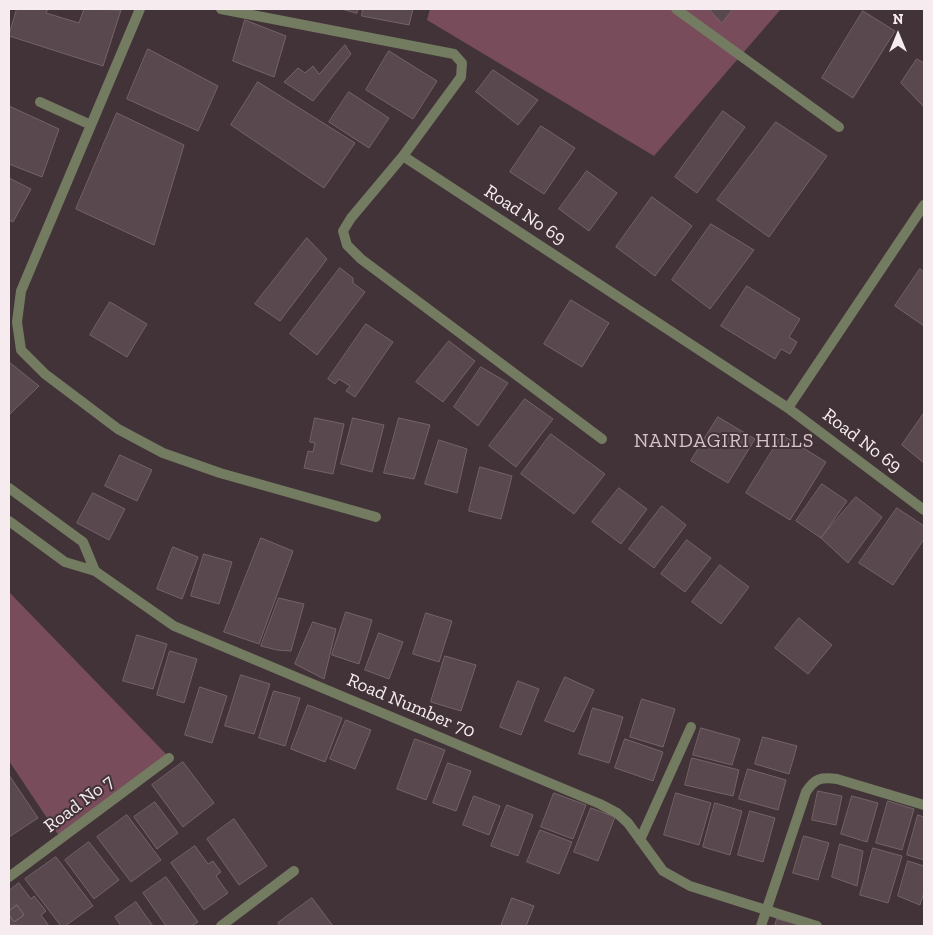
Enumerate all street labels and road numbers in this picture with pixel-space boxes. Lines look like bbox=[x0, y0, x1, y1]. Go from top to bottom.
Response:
street label: Road No 69 bbox=[480, 180, 570, 250]
street label: Road No 69 bbox=[818, 404, 906, 478]
street label: Road Number 70 bbox=[343, 669, 479, 743]
street label: Road No 7 bbox=[39, 770, 119, 838]

